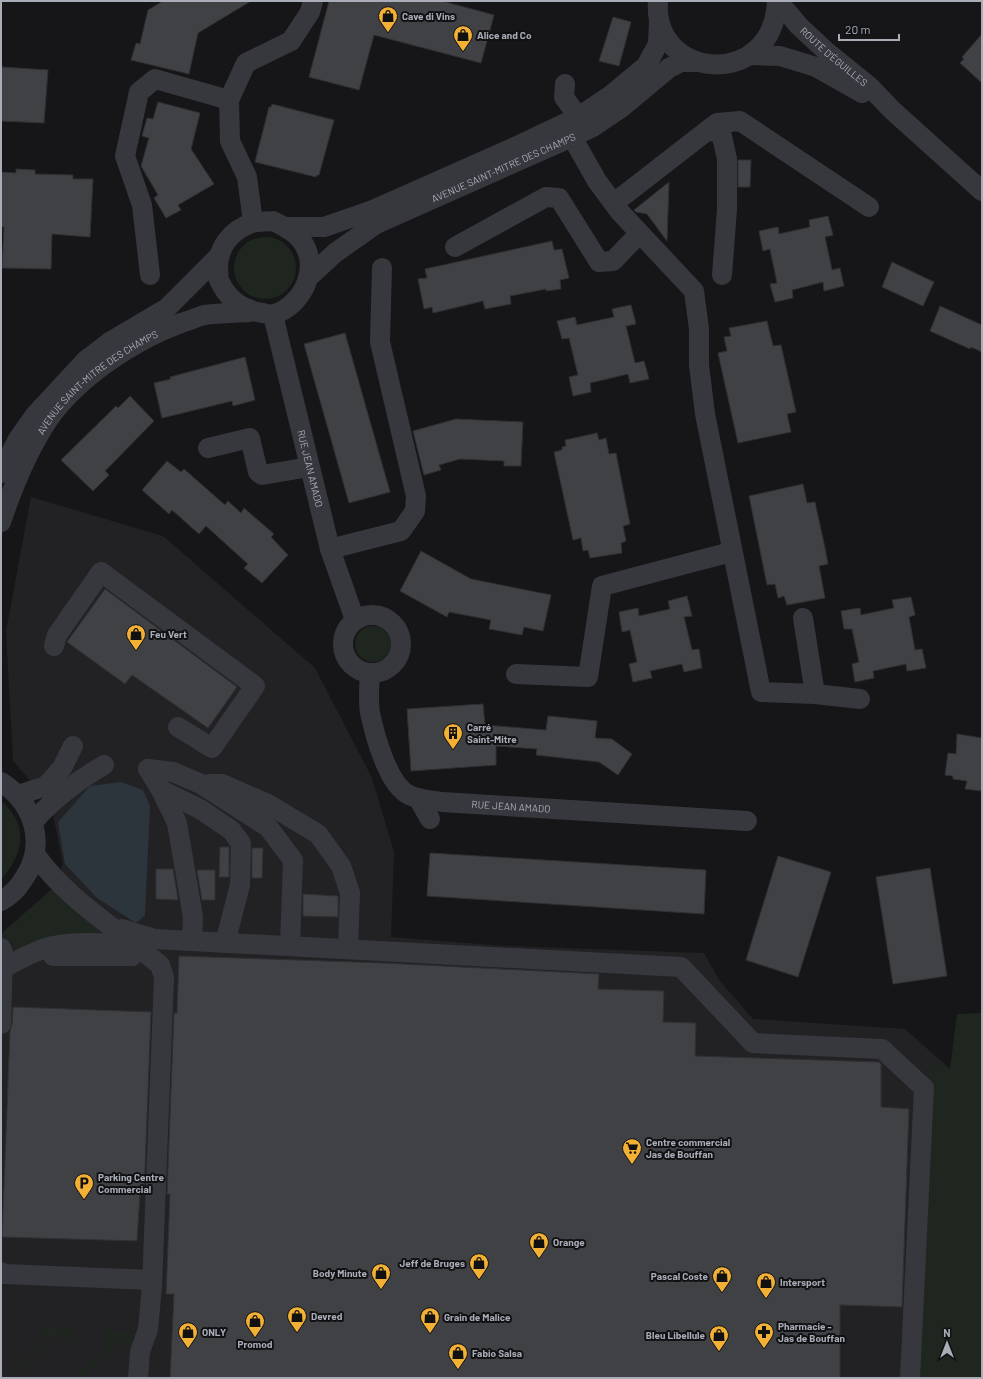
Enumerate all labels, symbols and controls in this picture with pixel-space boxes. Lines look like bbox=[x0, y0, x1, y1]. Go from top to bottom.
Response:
shop icon: Cave di Vins bbox=[377, 5, 399, 33]
place label: Cave di Vins bbox=[402, 10, 455, 22]
scale bar bbox=[839, 16, 899, 42]
text: 20 m bbox=[845, 22, 871, 36]
shop icon: Alice and Co bbox=[452, 24, 474, 52]
street label: ROUTE D'ÉGUILLES bbox=[798, 24, 870, 89]
place label: Alice and Co bbox=[477, 29, 532, 41]
street label: AVENUE SAINT-MITRE DES CHAMPS bbox=[430, 130, 578, 205]
street label: AVENUE SAINT-MITRE DES CHAMPS bbox=[34, 328, 160, 437]
street label: RUE JEAN AMADO bbox=[295, 429, 326, 508]
shop icon: Feu Vert bbox=[125, 623, 147, 651]
place label: Feu Vert bbox=[150, 628, 187, 640]
place label: Carré Saint-Mitre bbox=[467, 721, 517, 745]
building icon: Carré Saint-Mitre bbox=[442, 722, 464, 750]
street label: RUE JEAN AMADO bbox=[471, 798, 551, 815]
place label: Centre commercial Jas de Bouffan bbox=[646, 1136, 730, 1160]
supermarket icon: Centre commercial Jas de Bouffan bbox=[621, 1137, 643, 1165]
place label: Parking Centre Commercial bbox=[98, 1171, 164, 1195]
parking icon: Parking Centre Commercial bbox=[73, 1172, 95, 1200]
shop icon: Orange bbox=[528, 1231, 550, 1259]
place label: Orange bbox=[553, 1236, 585, 1248]
shop icon: Jeff de Bruges bbox=[468, 1252, 490, 1280]
place label: Jeff de Bruges bbox=[400, 1257, 465, 1269]
shop icon: Body Minute bbox=[370, 1262, 392, 1290]
shop icon: Pascal Coste bbox=[711, 1265, 733, 1293]
place label: Body Minute bbox=[313, 1267, 368, 1279]
place label: Pascal Coste bbox=[651, 1270, 709, 1282]
shop icon: Intersport bbox=[755, 1271, 777, 1299]
place label: Intersport bbox=[780, 1276, 825, 1288]
shop icon: Devred bbox=[286, 1305, 308, 1333]
shop icon: Grain de Malice bbox=[419, 1306, 441, 1334]
shop icon: Promod bbox=[244, 1310, 266, 1338]
place label: Devred bbox=[311, 1310, 343, 1322]
place label: Grain de Malice bbox=[444, 1311, 511, 1323]
place label: Pharmacie - Jas de Bouffan bbox=[778, 1320, 845, 1344]
shop icon: ONLY bbox=[177, 1321, 199, 1349]
pharmacy icon: Pharmacie - Jas de Bouffan bbox=[753, 1321, 775, 1349]
north arrow bbox=[927, 1323, 967, 1363]
shop icon: Bleu Libellule bbox=[708, 1324, 730, 1352]
place label: ONLY bbox=[202, 1326, 226, 1338]
text: N bbox=[943, 1326, 951, 1339]
place label: Bleu Libellule bbox=[646, 1329, 706, 1341]
place label: Promod bbox=[238, 1338, 273, 1350]
shop icon: Fabio Salsa bbox=[447, 1342, 469, 1370]
place label: Fabio Salsa bbox=[472, 1347, 522, 1359]

